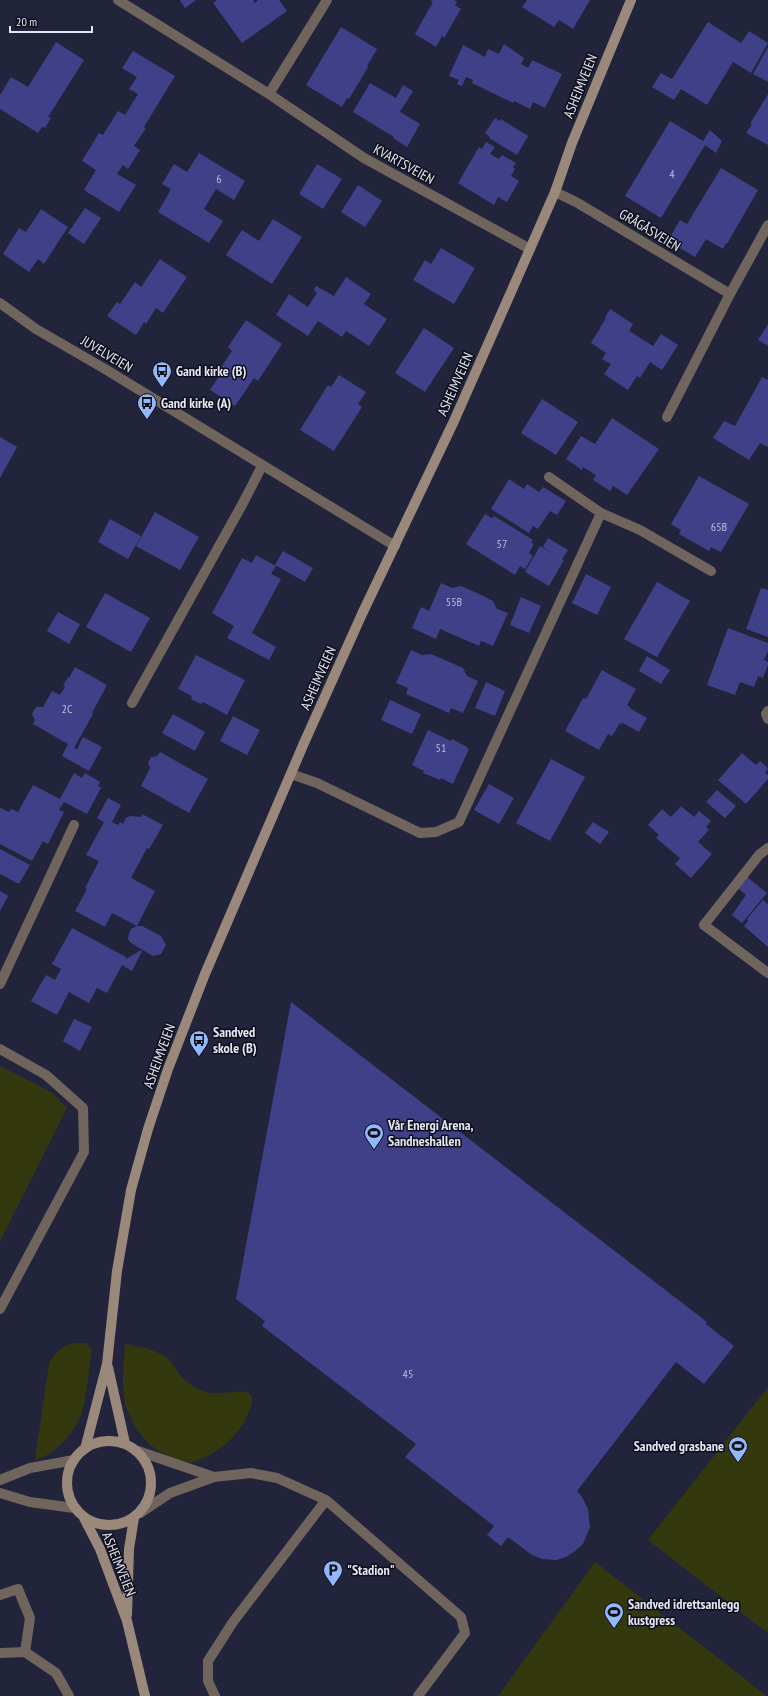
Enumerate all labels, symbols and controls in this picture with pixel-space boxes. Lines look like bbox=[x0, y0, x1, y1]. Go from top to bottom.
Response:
scale bar bbox=[10, 8, 92, 34]
text: 20 m bbox=[16, 14, 37, 29]
street label: ASHEIMVEIEN bbox=[559, 51, 601, 121]
street label: KVARTSVEIEN bbox=[370, 140, 438, 188]
house number: 4 bbox=[669, 166, 675, 181]
house number: 6 bbox=[216, 171, 222, 186]
street label: GRÅGÅSVEIEN bbox=[616, 205, 684, 255]
street label: JUVELVEIEN bbox=[77, 331, 136, 376]
street label: ASHEIMVEIEN bbox=[433, 349, 477, 419]
bus stop icon: Gand kirke (B) bbox=[151, 360, 173, 388]
place label: Gand kirke (B) bbox=[176, 362, 246, 380]
bus stop icon: Gand kirke (A) bbox=[136, 392, 158, 420]
place label: Gand kirke (A) bbox=[161, 394, 231, 412]
house number: 65B bbox=[711, 519, 728, 534]
house number: 57 bbox=[497, 536, 507, 551]
house number: 55B bbox=[446, 594, 463, 609]
street label: ASHEIMVEIEN bbox=[296, 643, 340, 713]
house number: 2C bbox=[62, 701, 73, 716]
house number: 51 bbox=[436, 740, 446, 755]
street label: ASHEIMVEIEN bbox=[139, 1021, 179, 1091]
place label: Sandved skole (B) bbox=[213, 1023, 257, 1057]
bus stop icon: Sandved skole (B) bbox=[188, 1029, 210, 1057]
place label: Vår Energi Arena, Sandneshallen bbox=[387, 1116, 474, 1150]
sports icon: Vår Energi Arena, Sandneshallen bbox=[363, 1122, 385, 1150]
house number: 45 bbox=[403, 1366, 413, 1381]
sports icon: Sandved grasbane bbox=[727, 1435, 749, 1463]
place label: Sandved grasbane bbox=[634, 1437, 724, 1455]
street label: ASHEIMVEIEN bbox=[98, 1529, 140, 1599]
parking icon: "Stadion" bbox=[322, 1559, 344, 1587]
place label: "Stadion" bbox=[347, 1561, 395, 1579]
place label: Sandved idrettsanlegg kustgress bbox=[628, 1595, 739, 1629]
sports icon: Sandved idrettsanlegg kustgress bbox=[603, 1601, 625, 1629]

